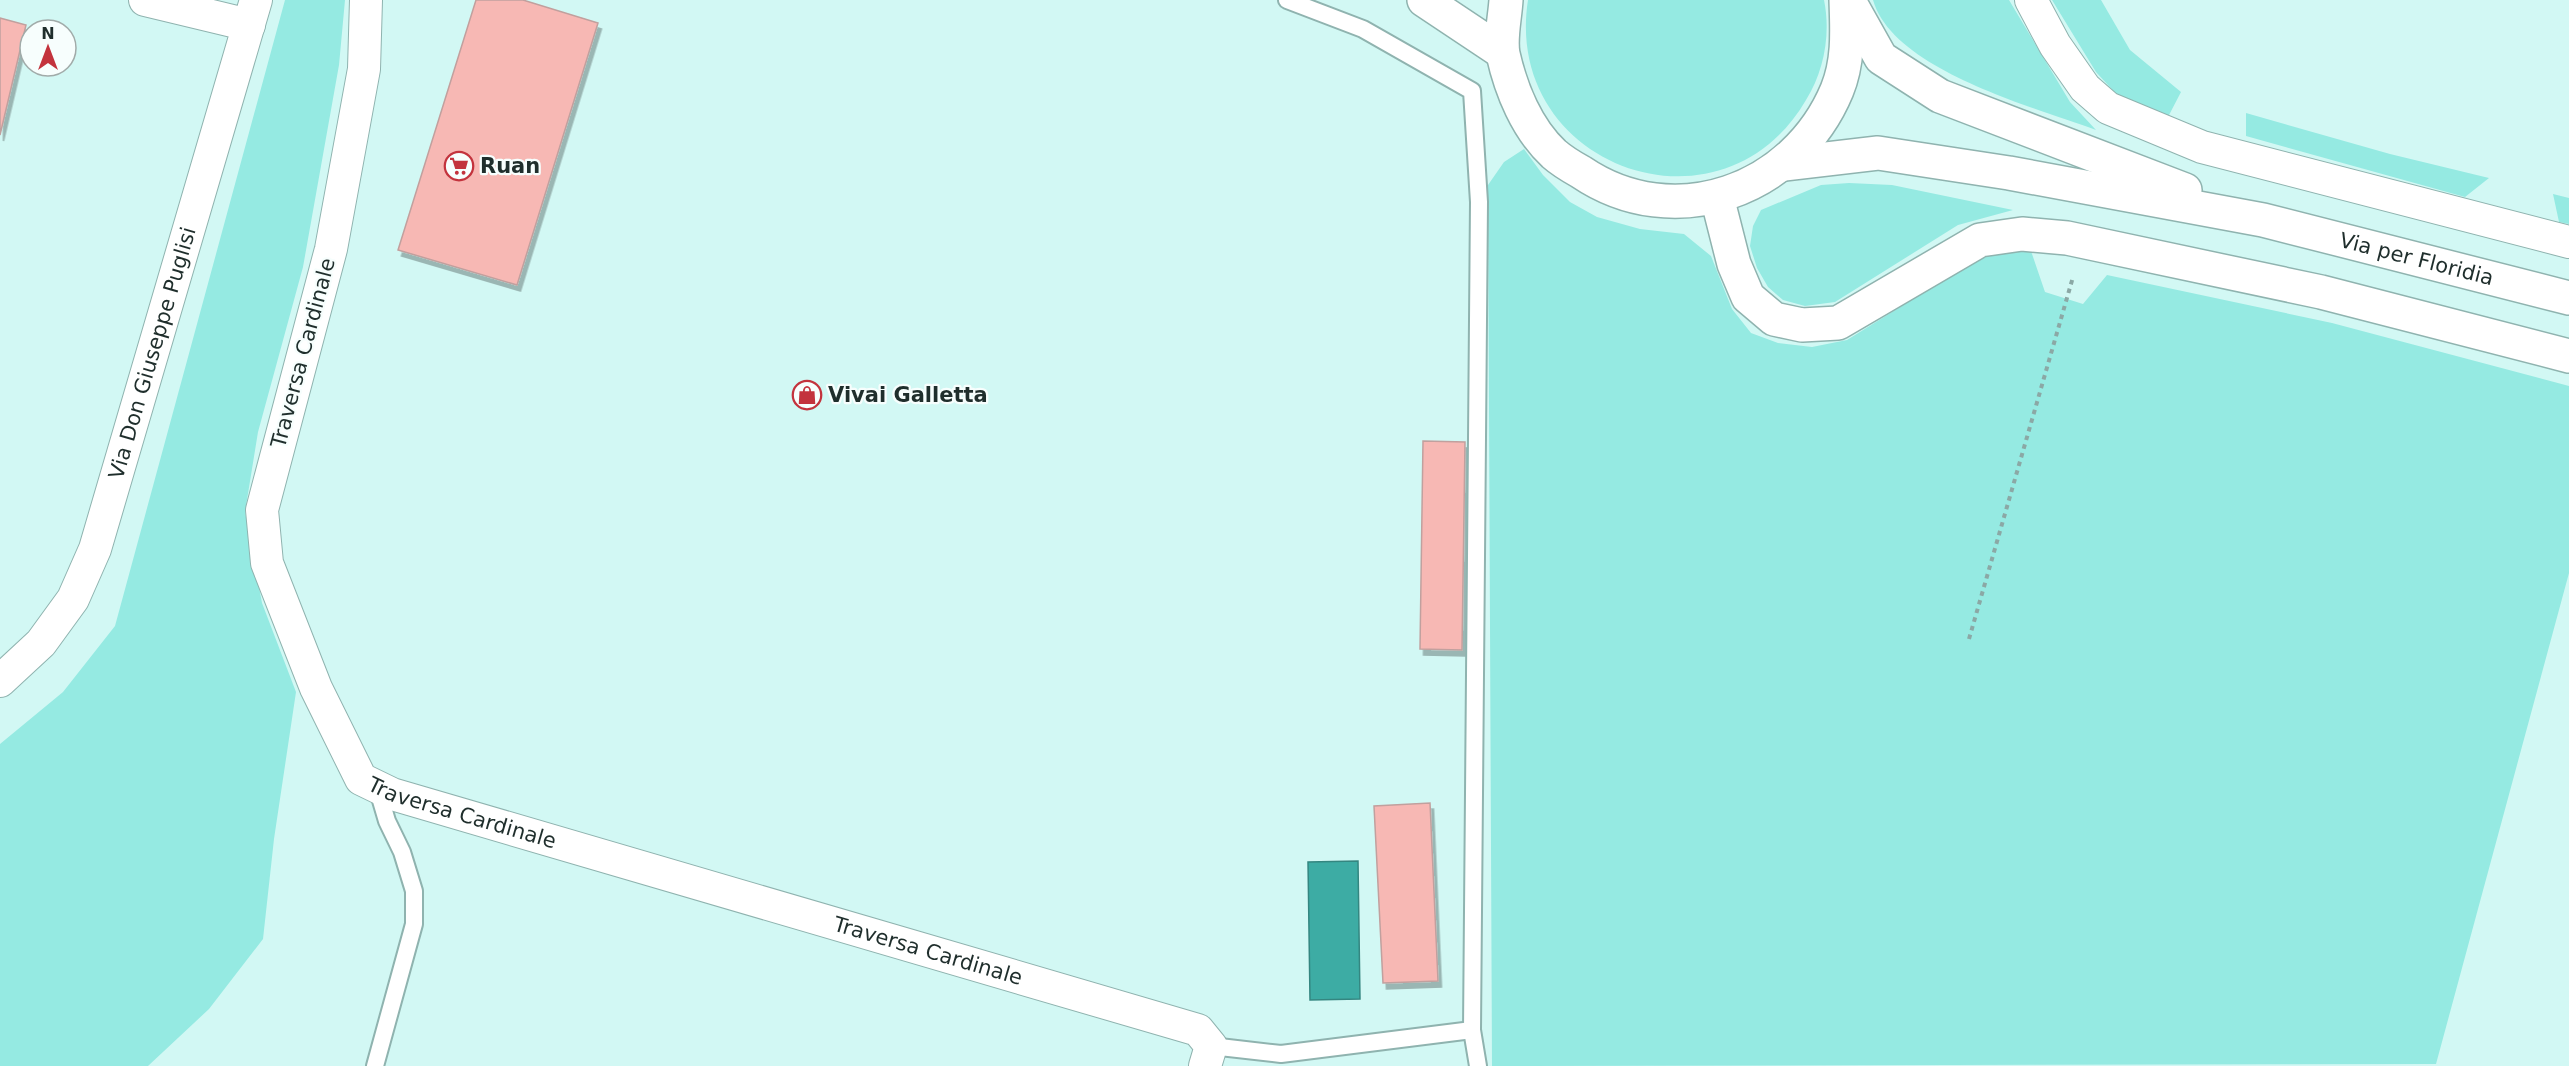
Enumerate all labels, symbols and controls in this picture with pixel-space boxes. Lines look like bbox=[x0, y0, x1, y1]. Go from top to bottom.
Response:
north arrow bbox=[18, 18, 78, 78]
text: N bbox=[41, 24, 55, 43]
supermarket icon: Ruan bbox=[443, 150, 475, 182]
place label: Ruan bbox=[480, 154, 540, 178]
street label: Via Don Giuseppe Puglisi bbox=[104, 224, 201, 482]
street label: Via per Floridia bbox=[2337, 228, 2496, 290]
street label: Traversa Cardinale bbox=[266, 255, 340, 452]
shop icon: Vivai Galletta bbox=[791, 379, 823, 411]
place label: Vivai Galletta bbox=[828, 383, 988, 407]
street label: Traversa Cardinale bbox=[363, 772, 559, 853]
street label: Traversa Cardinale bbox=[830, 912, 1025, 990]

